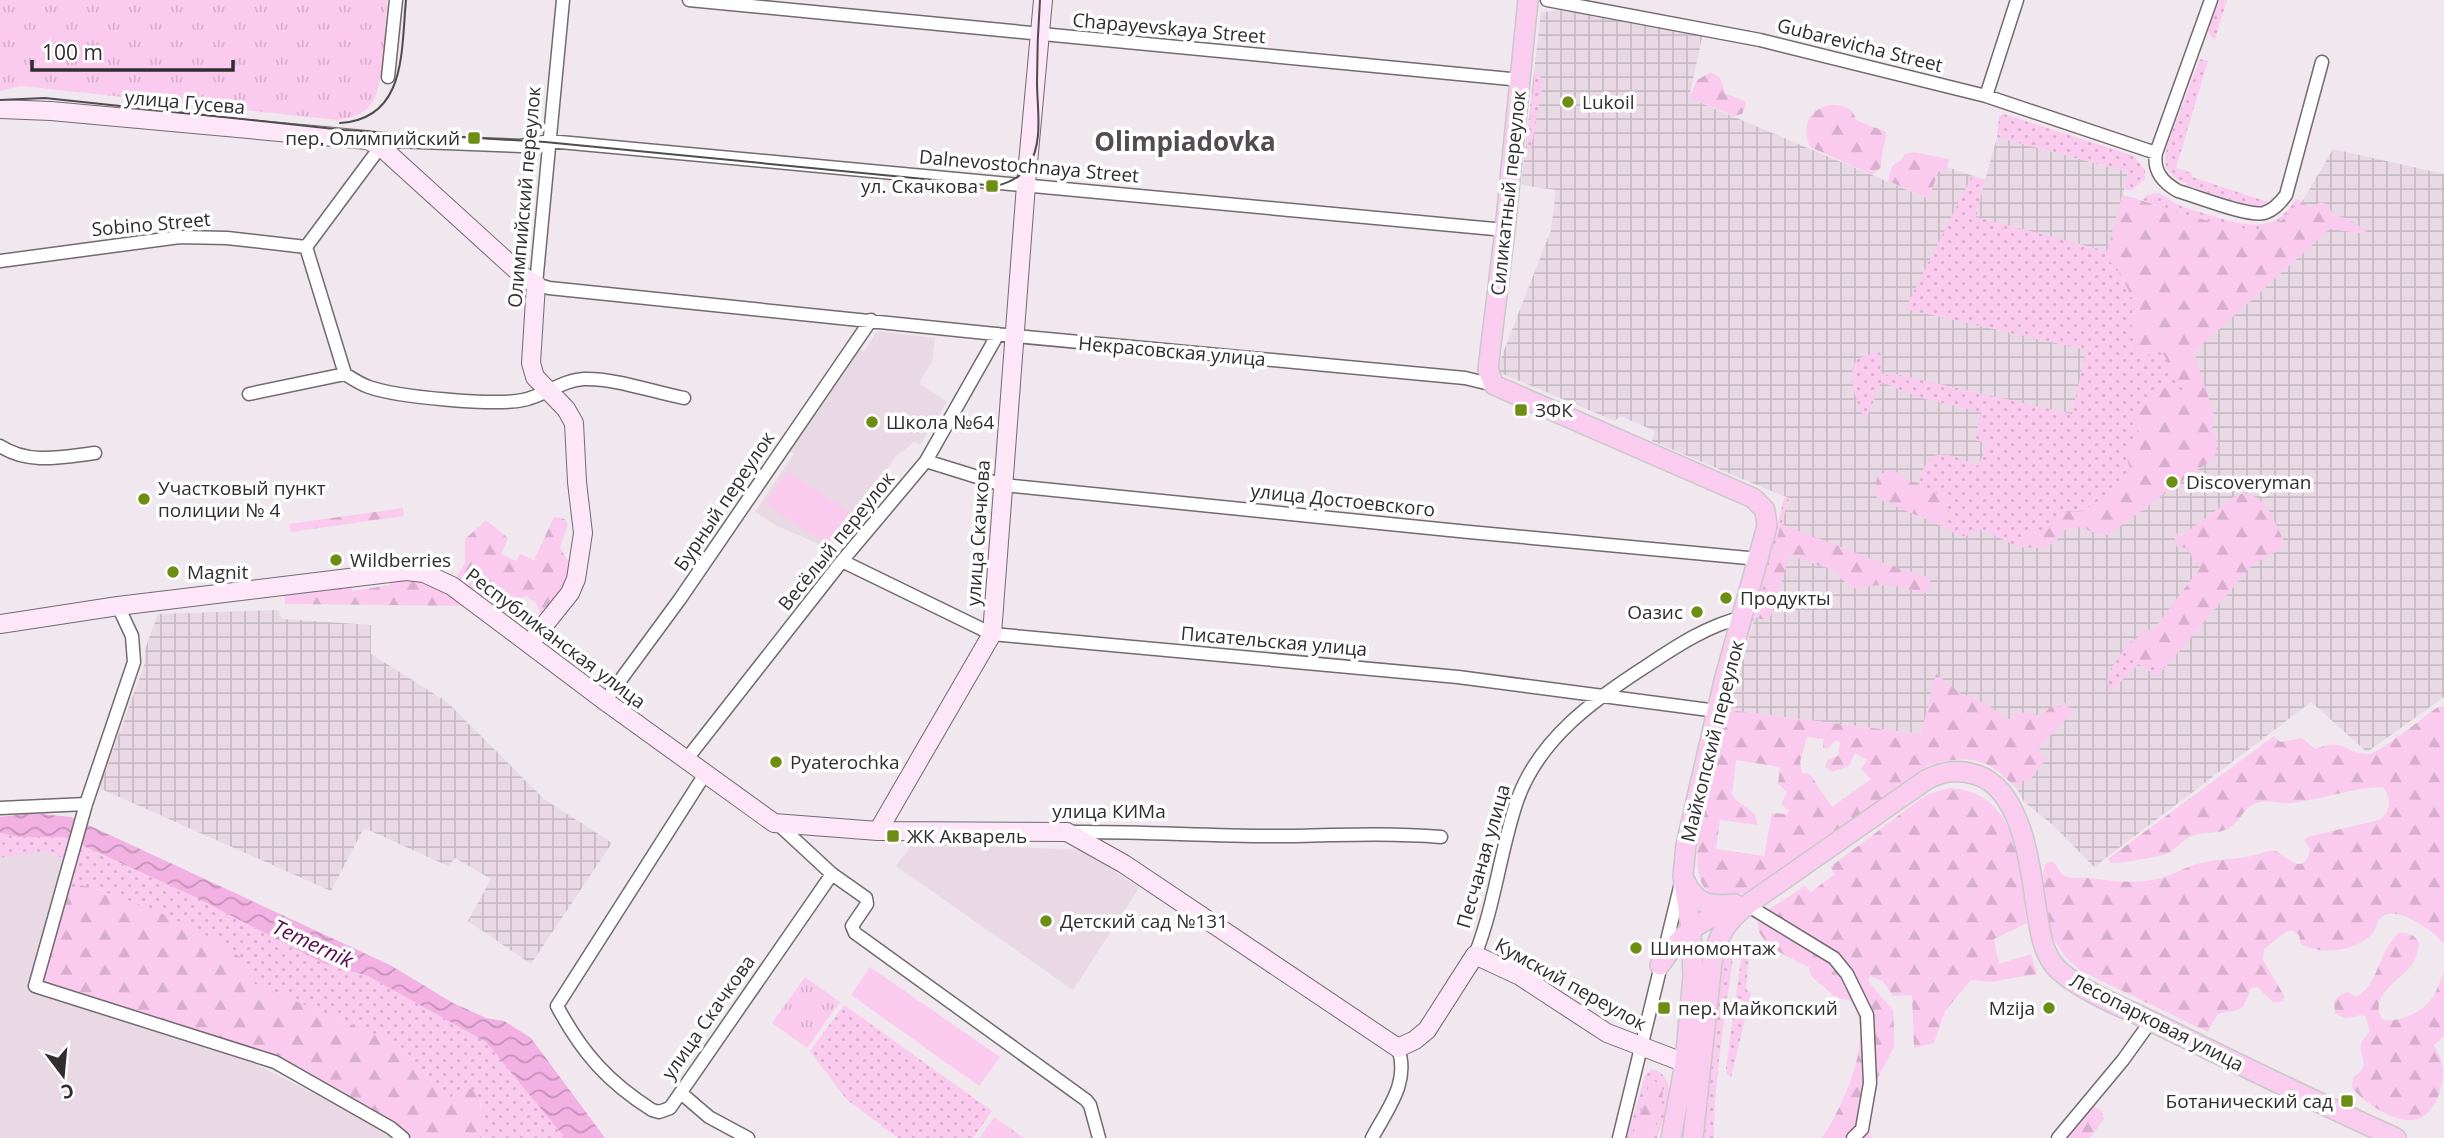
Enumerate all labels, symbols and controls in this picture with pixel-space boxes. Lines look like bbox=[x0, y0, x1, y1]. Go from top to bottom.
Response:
street label: Chapayevskaya Street bbox=[1071, 7, 1267, 49]
street label: Gubarevicha Street bbox=[1775, 12, 1946, 78]
scale bar bbox=[32, 28, 233, 72]
text: 100 m bbox=[42, 38, 103, 66]
street label: улица Гусева bbox=[124, 84, 246, 120]
street label: Олимпийский переулок bbox=[501, 85, 547, 309]
street label: Силикатный переулок bbox=[1484, 89, 1532, 297]
place label: Lukoil bbox=[1582, 89, 1635, 115]
marker: Lukoil bbox=[1560, 94, 1576, 110]
district label: Olimpiadovka bbox=[1094, 123, 1276, 159]
place label: пер. Олимпийский bbox=[285, 125, 460, 151]
marker: пер. Олимпийский bbox=[466, 130, 482, 146]
street label: Dalnevostochnaya Street bbox=[918, 143, 1140, 189]
place label: ул. Скачкова bbox=[861, 173, 978, 199]
marker: ул. Скачкова bbox=[984, 178, 1000, 194]
street label: Sobino Street bbox=[90, 206, 212, 242]
street label: Некрасовская улица bbox=[1077, 330, 1267, 372]
place label: ЗФК bbox=[1535, 397, 1573, 423]
marker: ЗФК bbox=[1513, 402, 1529, 418]
place label: Школа №64 bbox=[886, 409, 994, 435]
marker: Школа №64 bbox=[864, 414, 880, 430]
street label: Бурный переулок bbox=[668, 426, 780, 576]
street label: улица Скачкова bbox=[960, 459, 996, 607]
street label: Весёлый переулок bbox=[772, 466, 900, 616]
place label: Discoveryman bbox=[2186, 469, 2311, 495]
marker: Discoveryman bbox=[2164, 474, 2180, 490]
place label: Участковый пункт полиции № 4 bbox=[158, 475, 326, 523]
street label: улица Достоевского bbox=[1249, 477, 1437, 523]
marker: Участковый пункт полиции № 4 bbox=[136, 491, 152, 507]
place label: Wildberries bbox=[350, 547, 451, 573]
marker: Wildberries bbox=[328, 552, 344, 568]
place label: Magnit bbox=[187, 559, 248, 585]
street label: Республиканская улица bbox=[461, 562, 651, 714]
marker: Magnit bbox=[165, 564, 181, 580]
place label: Продукты bbox=[1740, 585, 1831, 611]
marker: Продукты bbox=[1718, 590, 1734, 606]
place label: Оазис bbox=[1627, 599, 1683, 625]
marker: Оазис bbox=[1689, 604, 1705, 620]
street label: Писательская улица bbox=[1180, 620, 1368, 662]
street label: Майкопский переулок bbox=[1674, 637, 1750, 845]
place label: Pyaterochka bbox=[790, 749, 899, 775]
marker: Pyaterochka bbox=[768, 754, 784, 770]
street label: Песчаная улица bbox=[1450, 781, 1516, 931]
street label: улица КИМа bbox=[1052, 798, 1166, 824]
place label: ЖК Акварель bbox=[907, 823, 1027, 849]
marker: ЖК Акварель bbox=[885, 828, 901, 844]
place label: Детский сад №131 bbox=[1060, 908, 1228, 934]
water label: Temernik bbox=[268, 912, 358, 974]
marker: Детский сад №131 bbox=[1038, 913, 1054, 929]
street label: Кумский переулок bbox=[1491, 932, 1652, 1037]
place label: Шиномонтаж bbox=[1650, 935, 1776, 961]
marker: Шиномонтаж bbox=[1628, 940, 1644, 956]
street label: улица Скачкова bbox=[655, 950, 761, 1084]
street label: Лесопарковая улица bbox=[2066, 967, 2248, 1077]
place label: пер. Майкопский bbox=[1678, 995, 1838, 1021]
place label: Mzija bbox=[1989, 995, 2035, 1021]
marker: пер. Майкопский bbox=[1656, 1000, 1672, 1016]
marker: Mzija bbox=[2041, 1000, 2057, 1016]
north arrow bbox=[28, 1040, 98, 1110]
text: С bbox=[58, 1077, 77, 1106]
place label: Ботанический сад bbox=[2166, 1088, 2333, 1114]
marker: Ботанический сад bbox=[2339, 1093, 2355, 1109]

